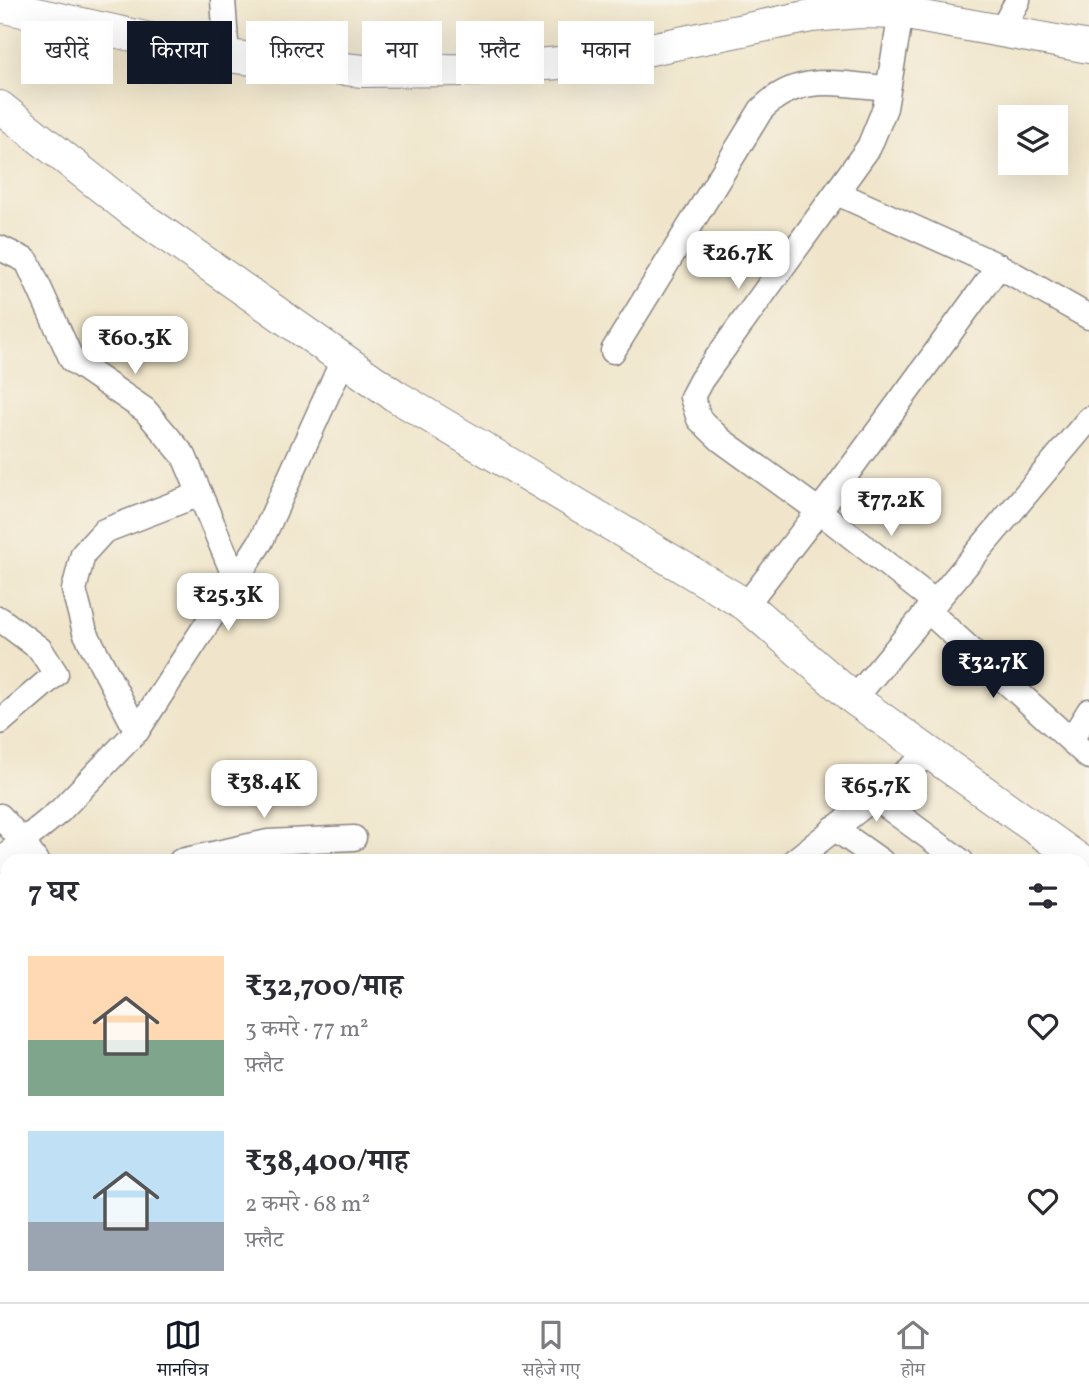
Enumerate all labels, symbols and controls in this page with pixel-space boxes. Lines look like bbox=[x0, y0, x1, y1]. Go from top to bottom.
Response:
chip: खरीदें bbox=[21, 21, 113, 84]
chip: किराया bbox=[127, 21, 232, 84]
chip: फ़िल्टर bbox=[246, 21, 348, 84]
chip: नया bbox=[362, 21, 442, 84]
chip: फ़्लैट bbox=[456, 21, 544, 84]
chip: मकान bbox=[558, 21, 654, 84]
map controls bbox=[998, 105, 1068, 175]
button: layers bbox=[998, 105, 1068, 175]
pin: ₹26.7K bbox=[681, 232, 795, 291]
text: ₹26.7K bbox=[703, 238, 773, 270]
pin: ₹60.3K bbox=[78, 316, 192, 376]
text: ₹60.3K bbox=[98, 323, 172, 355]
pin: ₹77.2K bbox=[834, 478, 948, 538]
text: ₹77.2K bbox=[857, 485, 925, 517]
pin: ₹25.3K bbox=[171, 574, 285, 633]
text: ₹25.3K bbox=[193, 580, 263, 612]
pin: ₹32.7K bbox=[936, 640, 1050, 700]
text: ₹32.7K bbox=[958, 647, 1028, 679]
pin: ₹38.4K bbox=[207, 760, 321, 820]
pin: ₹65.7K bbox=[819, 764, 933, 824]
text: ₹38.4K bbox=[227, 767, 301, 799]
text: ₹65.7K bbox=[841, 771, 911, 803]
text: 7 घर bbox=[28, 872, 78, 914]
icon: filters bbox=[1024, 877, 1062, 915]
text: ₹32,700/माह bbox=[245, 966, 403, 1008]
icon: home bbox=[84, 984, 168, 1068]
icon: heart bbox=[1024, 1007, 1062, 1045]
text: 3 कमरे · 77 m² bbox=[245, 1014, 369, 1046]
text: फ़्लैट bbox=[245, 1050, 283, 1082]
text: ₹38,400/माह bbox=[245, 1141, 408, 1183]
icon: home bbox=[84, 1159, 168, 1243]
icon: heart bbox=[1024, 1182, 1062, 1220]
text: 2 कमरे · 68 m² bbox=[245, 1189, 370, 1221]
text: फ़्लैट bbox=[245, 1225, 283, 1257]
tab: मानचित्र bbox=[157, 1316, 208, 1388]
tab: सहेजे गए bbox=[522, 1316, 580, 1388]
tab: होम bbox=[894, 1316, 932, 1388]

